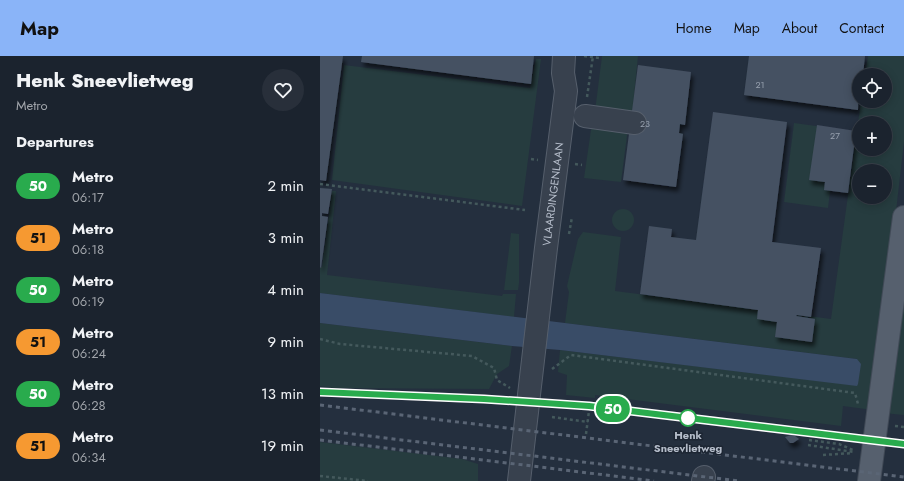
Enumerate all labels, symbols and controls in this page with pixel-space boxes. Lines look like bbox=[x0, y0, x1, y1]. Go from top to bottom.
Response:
text: Map bbox=[20, 15, 59, 42]
text: Home bbox=[676, 18, 712, 38]
text: Map bbox=[734, 18, 760, 38]
text: About bbox=[782, 18, 817, 38]
text: Contact bbox=[839, 18, 884, 38]
text: Henk Sneevlietweg bbox=[16, 67, 194, 94]
map controls bbox=[852, 68, 892, 204]
button: locate bbox=[852, 68, 892, 108]
button: heart bbox=[262, 69, 304, 111]
house number: 21 bbox=[755, 78, 765, 91]
text: Metro bbox=[16, 96, 48, 115]
button: + bbox=[852, 116, 892, 156]
house number: 23 bbox=[640, 117, 650, 130]
house number: 27 bbox=[830, 129, 840, 142]
text: Departures bbox=[16, 131, 94, 153]
street label: VLAARDINGENLAAN bbox=[538, 141, 567, 247]
button: − bbox=[852, 164, 892, 204]
text: Metro bbox=[72, 166, 114, 188]
text: 2 min bbox=[267, 175, 304, 197]
text: 50 bbox=[29, 176, 47, 196]
text: 06:17 bbox=[72, 188, 104, 207]
text: Metro bbox=[72, 218, 114, 240]
text: 3 min bbox=[268, 227, 304, 249]
text: 51 bbox=[30, 228, 46, 248]
text: 06:18 bbox=[72, 240, 104, 259]
text: Metro bbox=[72, 270, 114, 292]
text: 4 min bbox=[267, 279, 304, 301]
text: 50 bbox=[29, 280, 47, 300]
text: 06:19 bbox=[72, 292, 105, 311]
text: Metro bbox=[72, 322, 114, 344]
text: 9 min bbox=[267, 331, 304, 353]
text: 51 bbox=[30, 332, 46, 352]
text: 06:24 bbox=[72, 344, 106, 363]
text: Metro bbox=[72, 374, 114, 396]
text: 13 min bbox=[261, 383, 304, 405]
text: 50 bbox=[29, 384, 47, 404]
text: 06:28 bbox=[72, 396, 106, 415]
line badge: 50 bbox=[595, 396, 631, 422]
text: 50 bbox=[604, 399, 622, 419]
marker: Henk Sneevlietweg bbox=[679, 409, 697, 427]
text: Metro bbox=[72, 426, 114, 448]
place label: Henk Sneevlietweg bbox=[654, 427, 723, 456]
text: 19 min bbox=[261, 435, 304, 457]
text: 51 bbox=[30, 436, 46, 456]
text: 06:34 bbox=[72, 448, 106, 467]

